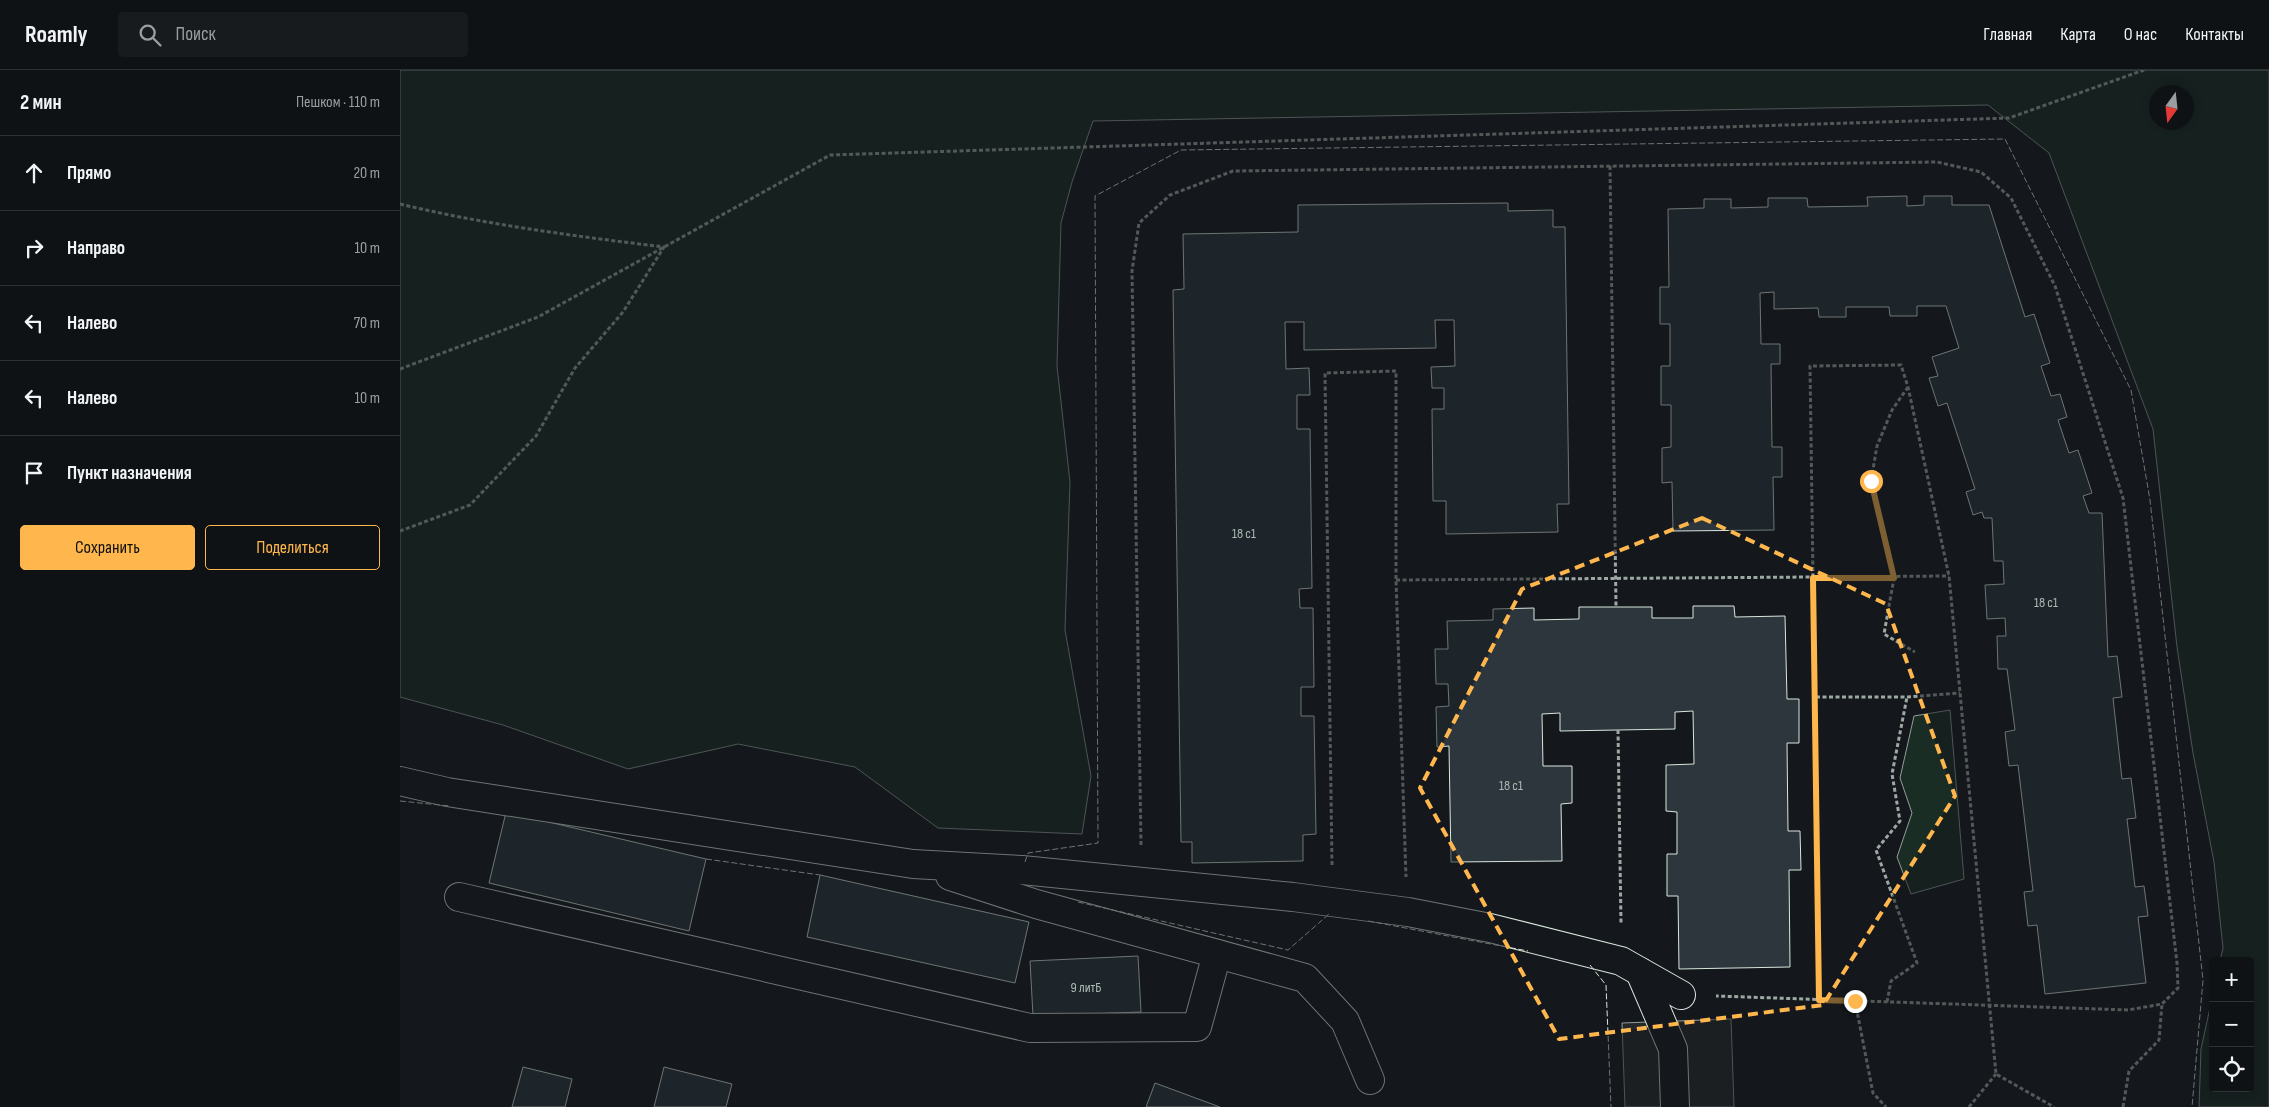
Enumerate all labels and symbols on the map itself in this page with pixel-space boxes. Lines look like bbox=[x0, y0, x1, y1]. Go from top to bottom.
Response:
north arrow bbox=[2149, 85, 2194, 130]
route start bbox=[1860, 470, 1883, 493]
house number: 18 с1 bbox=[1232, 525, 1256, 542]
house number: 18 с1 bbox=[2034, 594, 2058, 611]
house number: 18 с1 bbox=[1499, 777, 1523, 794]
house number: 9 литБ bbox=[1071, 979, 1101, 996]
route end bbox=[1844, 990, 1867, 1013]

